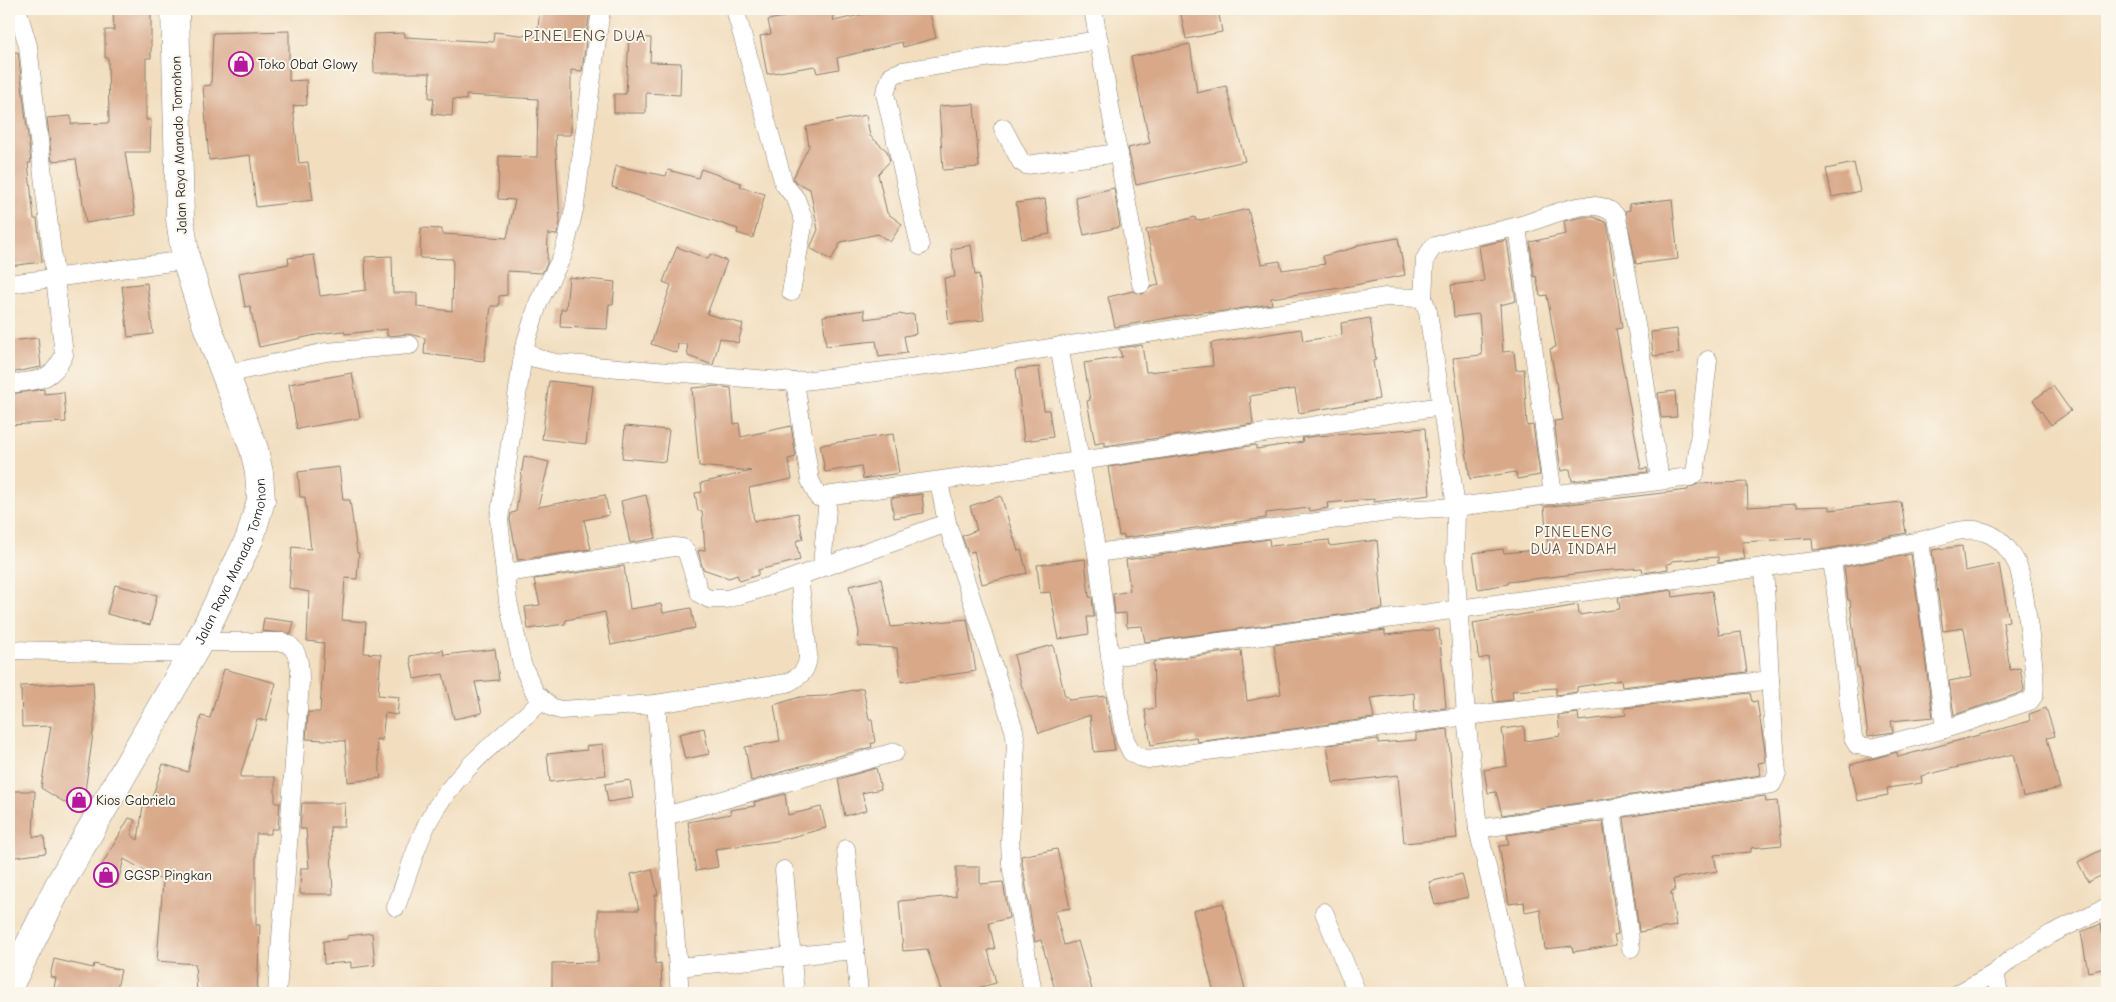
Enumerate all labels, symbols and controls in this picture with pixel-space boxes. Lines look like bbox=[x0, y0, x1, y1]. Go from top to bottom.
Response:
district label: PINELENG DUA bbox=[524, 27, 646, 45]
shop icon: Toko Obat Glowy bbox=[228, 51, 254, 77]
street label: Jalan Raya Manado Tomohon bbox=[167, 56, 191, 234]
place label: Toko Obat Glowy bbox=[258, 56, 358, 73]
street label: Jalan Raya Manado Tomohon bbox=[191, 478, 270, 647]
district label: PINELENG DUA INDAH bbox=[1530, 523, 1618, 558]
shop icon: Kios Gabriela bbox=[66, 787, 92, 813]
place label: Kios Gabriela bbox=[96, 792, 176, 809]
shop icon: GGSP Pingkan bbox=[93, 862, 119, 888]
place label: GGSP Pingkan bbox=[124, 867, 212, 884]

